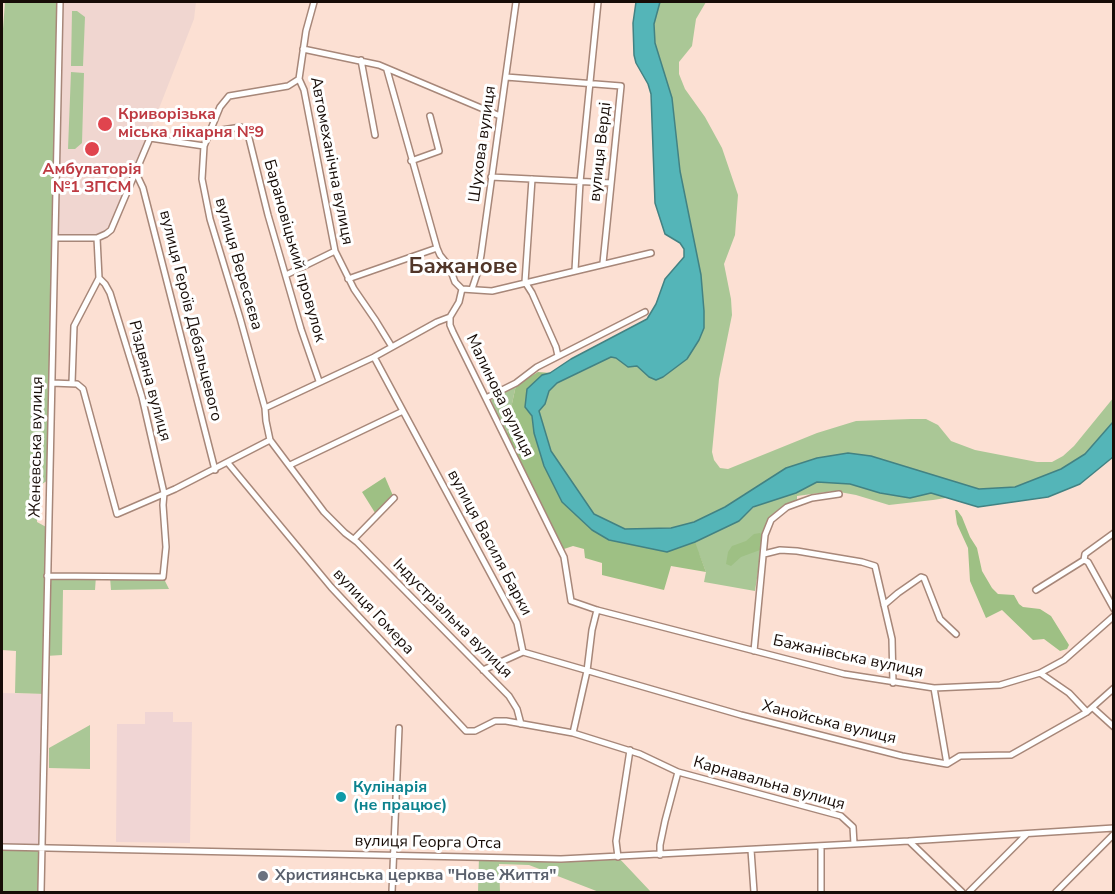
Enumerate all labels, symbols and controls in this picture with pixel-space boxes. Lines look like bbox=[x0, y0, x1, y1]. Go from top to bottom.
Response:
street label: Автомеханічна вулиця bbox=[305, 76, 357, 246]
street label: Шухова вулиця bbox=[465, 85, 501, 203]
street label: вулиця Верді bbox=[586, 101, 616, 203]
place label: Криворізька міська лікарня №9 bbox=[118, 105, 264, 143]
marker: Криворізька міська лікарня №9 bbox=[96, 115, 114, 133]
marker: Амбулаторія №1 ЗПСМ bbox=[83, 140, 101, 158]
street label: Барановіцький провулок bbox=[259, 158, 329, 344]
place label: Амбулаторія №1 ЗПСМ bbox=[43, 160, 141, 198]
street label: вулиця Вересаєва bbox=[210, 196, 266, 332]
street label: вулиця Героїв Дебальцевого bbox=[154, 208, 226, 424]
district label: Бажанове bbox=[409, 255, 517, 281]
street label: Різдвяна вулиця bbox=[124, 318, 174, 444]
street label: Малинова вулиця bbox=[461, 332, 537, 460]
street label: Женевська вулиця bbox=[26, 376, 48, 518]
street label: вулиця Василя Барки bbox=[442, 467, 536, 619]
street label: Індустріальна вулиця bbox=[388, 555, 516, 683]
street label: вулиця Гомера bbox=[328, 565, 418, 659]
street label: Бажанівська вулиця bbox=[771, 632, 925, 682]
street label: Ханойська вулиця bbox=[760, 697, 898, 749]
street label: Карнавальна вулиця bbox=[691, 753, 847, 815]
place label: Кулінарія (не працює) bbox=[353, 778, 447, 816]
marker: Кулінарія (не працює) bbox=[334, 790, 348, 804]
street label: вулиця Георга Отса bbox=[354, 832, 502, 854]
place label: Християнська церква "Нове Життя" bbox=[275, 866, 556, 886]
marker: Християнська церква "Нове Життя" bbox=[256, 869, 270, 883]

